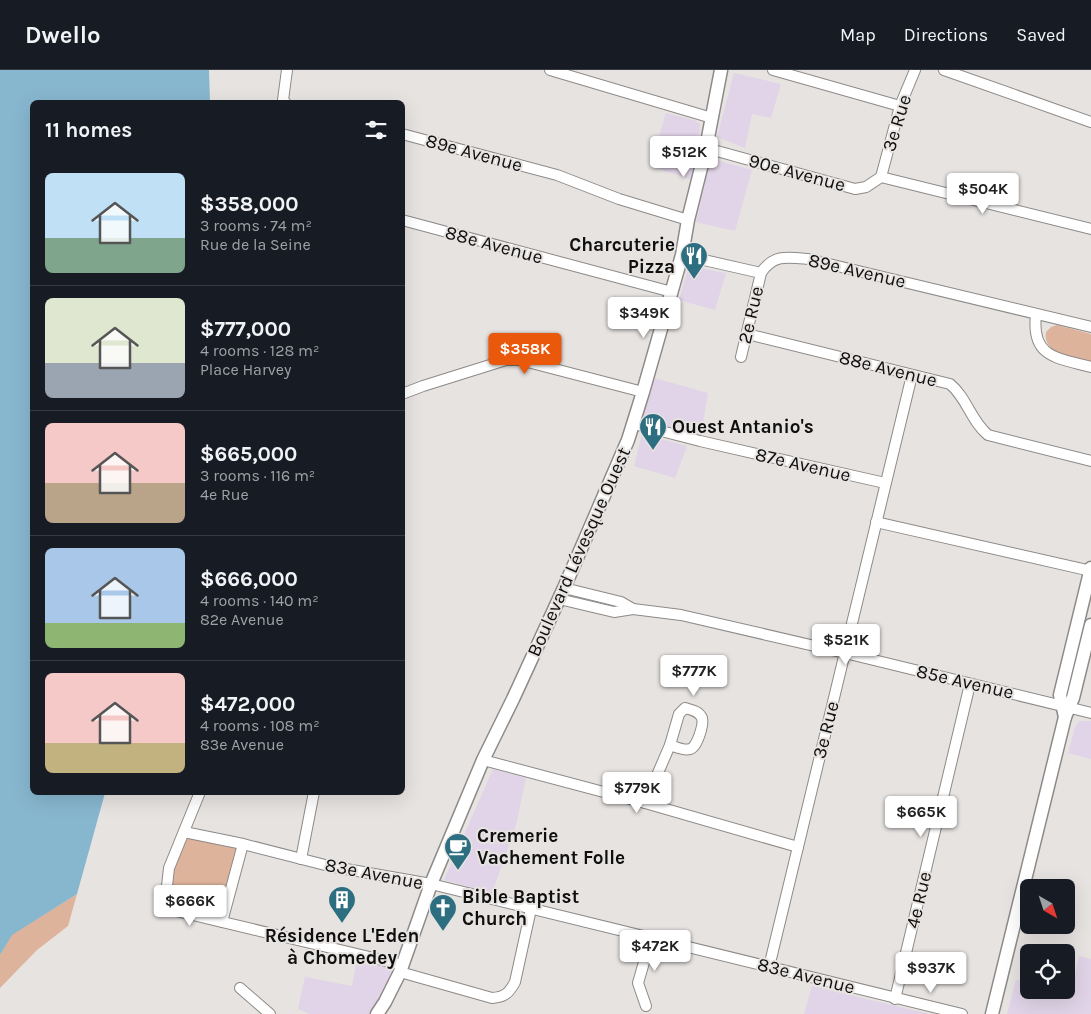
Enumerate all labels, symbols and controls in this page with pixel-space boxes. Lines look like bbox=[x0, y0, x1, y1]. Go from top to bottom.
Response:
text: Dwello bbox=[25, 21, 101, 49]
text: Map bbox=[840, 24, 876, 46]
text: Directions bbox=[904, 24, 988, 46]
text: Saved bbox=[1016, 24, 1066, 46]
street label: 3e Rue bbox=[878, 92, 916, 154]
icon: filters bbox=[362, 116, 390, 144]
text: 11 homes bbox=[45, 118, 132, 142]
street label: 89e Avenue bbox=[423, 129, 525, 177]
pin: $512K bbox=[649, 136, 719, 178]
text: $512K bbox=[661, 142, 707, 161]
street label: 90e Avenue bbox=[746, 150, 848, 196]
pin: $504K bbox=[948, 172, 1018, 215]
text: $504K bbox=[958, 179, 1008, 198]
text: $358,000 bbox=[200, 192, 299, 216]
icon: home bbox=[85, 193, 145, 253]
text: 3 rooms · 74 m² bbox=[200, 216, 312, 235]
street label: 88e Avenue bbox=[443, 221, 545, 269]
place label: Charcuterie Pizza bbox=[569, 234, 675, 278]
text: Rue de la Seine bbox=[200, 235, 311, 254]
restaurant icon: Charcuterie Pizza bbox=[679, 241, 709, 280]
street label: 89e Avenue bbox=[806, 249, 908, 293]
street label: 2e Rue bbox=[734, 284, 768, 346]
pin: $349K bbox=[609, 296, 679, 339]
text: $349K bbox=[619, 303, 669, 322]
text: $777,000 bbox=[200, 317, 291, 341]
icon: home bbox=[85, 318, 145, 378]
pin: $358K bbox=[490, 332, 560, 375]
text: $358K bbox=[499, 339, 551, 358]
text: 4 rooms · 128 m² bbox=[200, 341, 319, 360]
street label: 88e Avenue bbox=[837, 346, 939, 392]
text: Place Harvey bbox=[200, 360, 291, 379]
restaurant icon: Ouest Antanio's bbox=[638, 412, 668, 451]
place label: Ouest Antanio's bbox=[672, 416, 814, 438]
text: $665,000 bbox=[200, 442, 297, 466]
icon: home bbox=[85, 443, 145, 503]
street label: 87e Avenue bbox=[753, 443, 853, 487]
street label: Boulevard Lévesque Ouest bbox=[523, 444, 635, 660]
text: 3 rooms · 116 m² bbox=[200, 466, 315, 485]
text: 4e Rue bbox=[200, 485, 249, 504]
text: $666,000 bbox=[200, 567, 298, 591]
icon: home bbox=[85, 568, 145, 628]
text: 4 rooms · 140 m² bbox=[200, 591, 319, 610]
text: 82e Avenue bbox=[200, 610, 284, 629]
pin: $521K bbox=[811, 624, 881, 666]
text: $521K bbox=[823, 630, 869, 649]
pin: $777K bbox=[659, 654, 729, 697]
street label: 85e Avenue bbox=[914, 660, 1016, 704]
text: $777K bbox=[671, 661, 717, 680]
text: $472,000 bbox=[200, 692, 295, 716]
icon: home bbox=[85, 693, 145, 753]
street label: 3e Rue bbox=[808, 699, 844, 761]
text: 4 rooms · 108 m² bbox=[200, 716, 320, 735]
text: 83e Avenue bbox=[200, 735, 284, 754]
pin: $779K bbox=[602, 772, 672, 814]
text: $779K bbox=[613, 778, 661, 797]
pin: $665K bbox=[886, 796, 956, 838]
text: $665K bbox=[896, 802, 946, 821]
place label: Cremerie Vachement Folle bbox=[477, 825, 625, 869]
cafe icon: Cremerie Vachement Folle bbox=[443, 832, 473, 871]
street label: 83e Avenue bbox=[323, 854, 425, 894]
street label: 4e Rue bbox=[902, 869, 936, 931]
north arrow bbox=[1020, 879, 1075, 934]
map controls bbox=[1020, 879, 1075, 999]
pin: $666K bbox=[155, 884, 225, 927]
building icon: Résidence L'Eden à Chomedey bbox=[327, 885, 357, 924]
place label: Bible Baptist Church bbox=[462, 886, 579, 930]
text: $666K bbox=[165, 891, 215, 910]
church icon: Bible Baptist Church bbox=[428, 893, 458, 932]
place label: Résidence L'Eden à Chomedey bbox=[265, 925, 419, 969]
pin: $472K bbox=[620, 930, 690, 972]
text: $472K bbox=[631, 936, 679, 955]
button: locate bbox=[1020, 944, 1075, 999]
pin: $937K bbox=[896, 952, 966, 994]
street label: 83e Avenue bbox=[755, 953, 857, 999]
text: $937K bbox=[906, 958, 956, 977]

